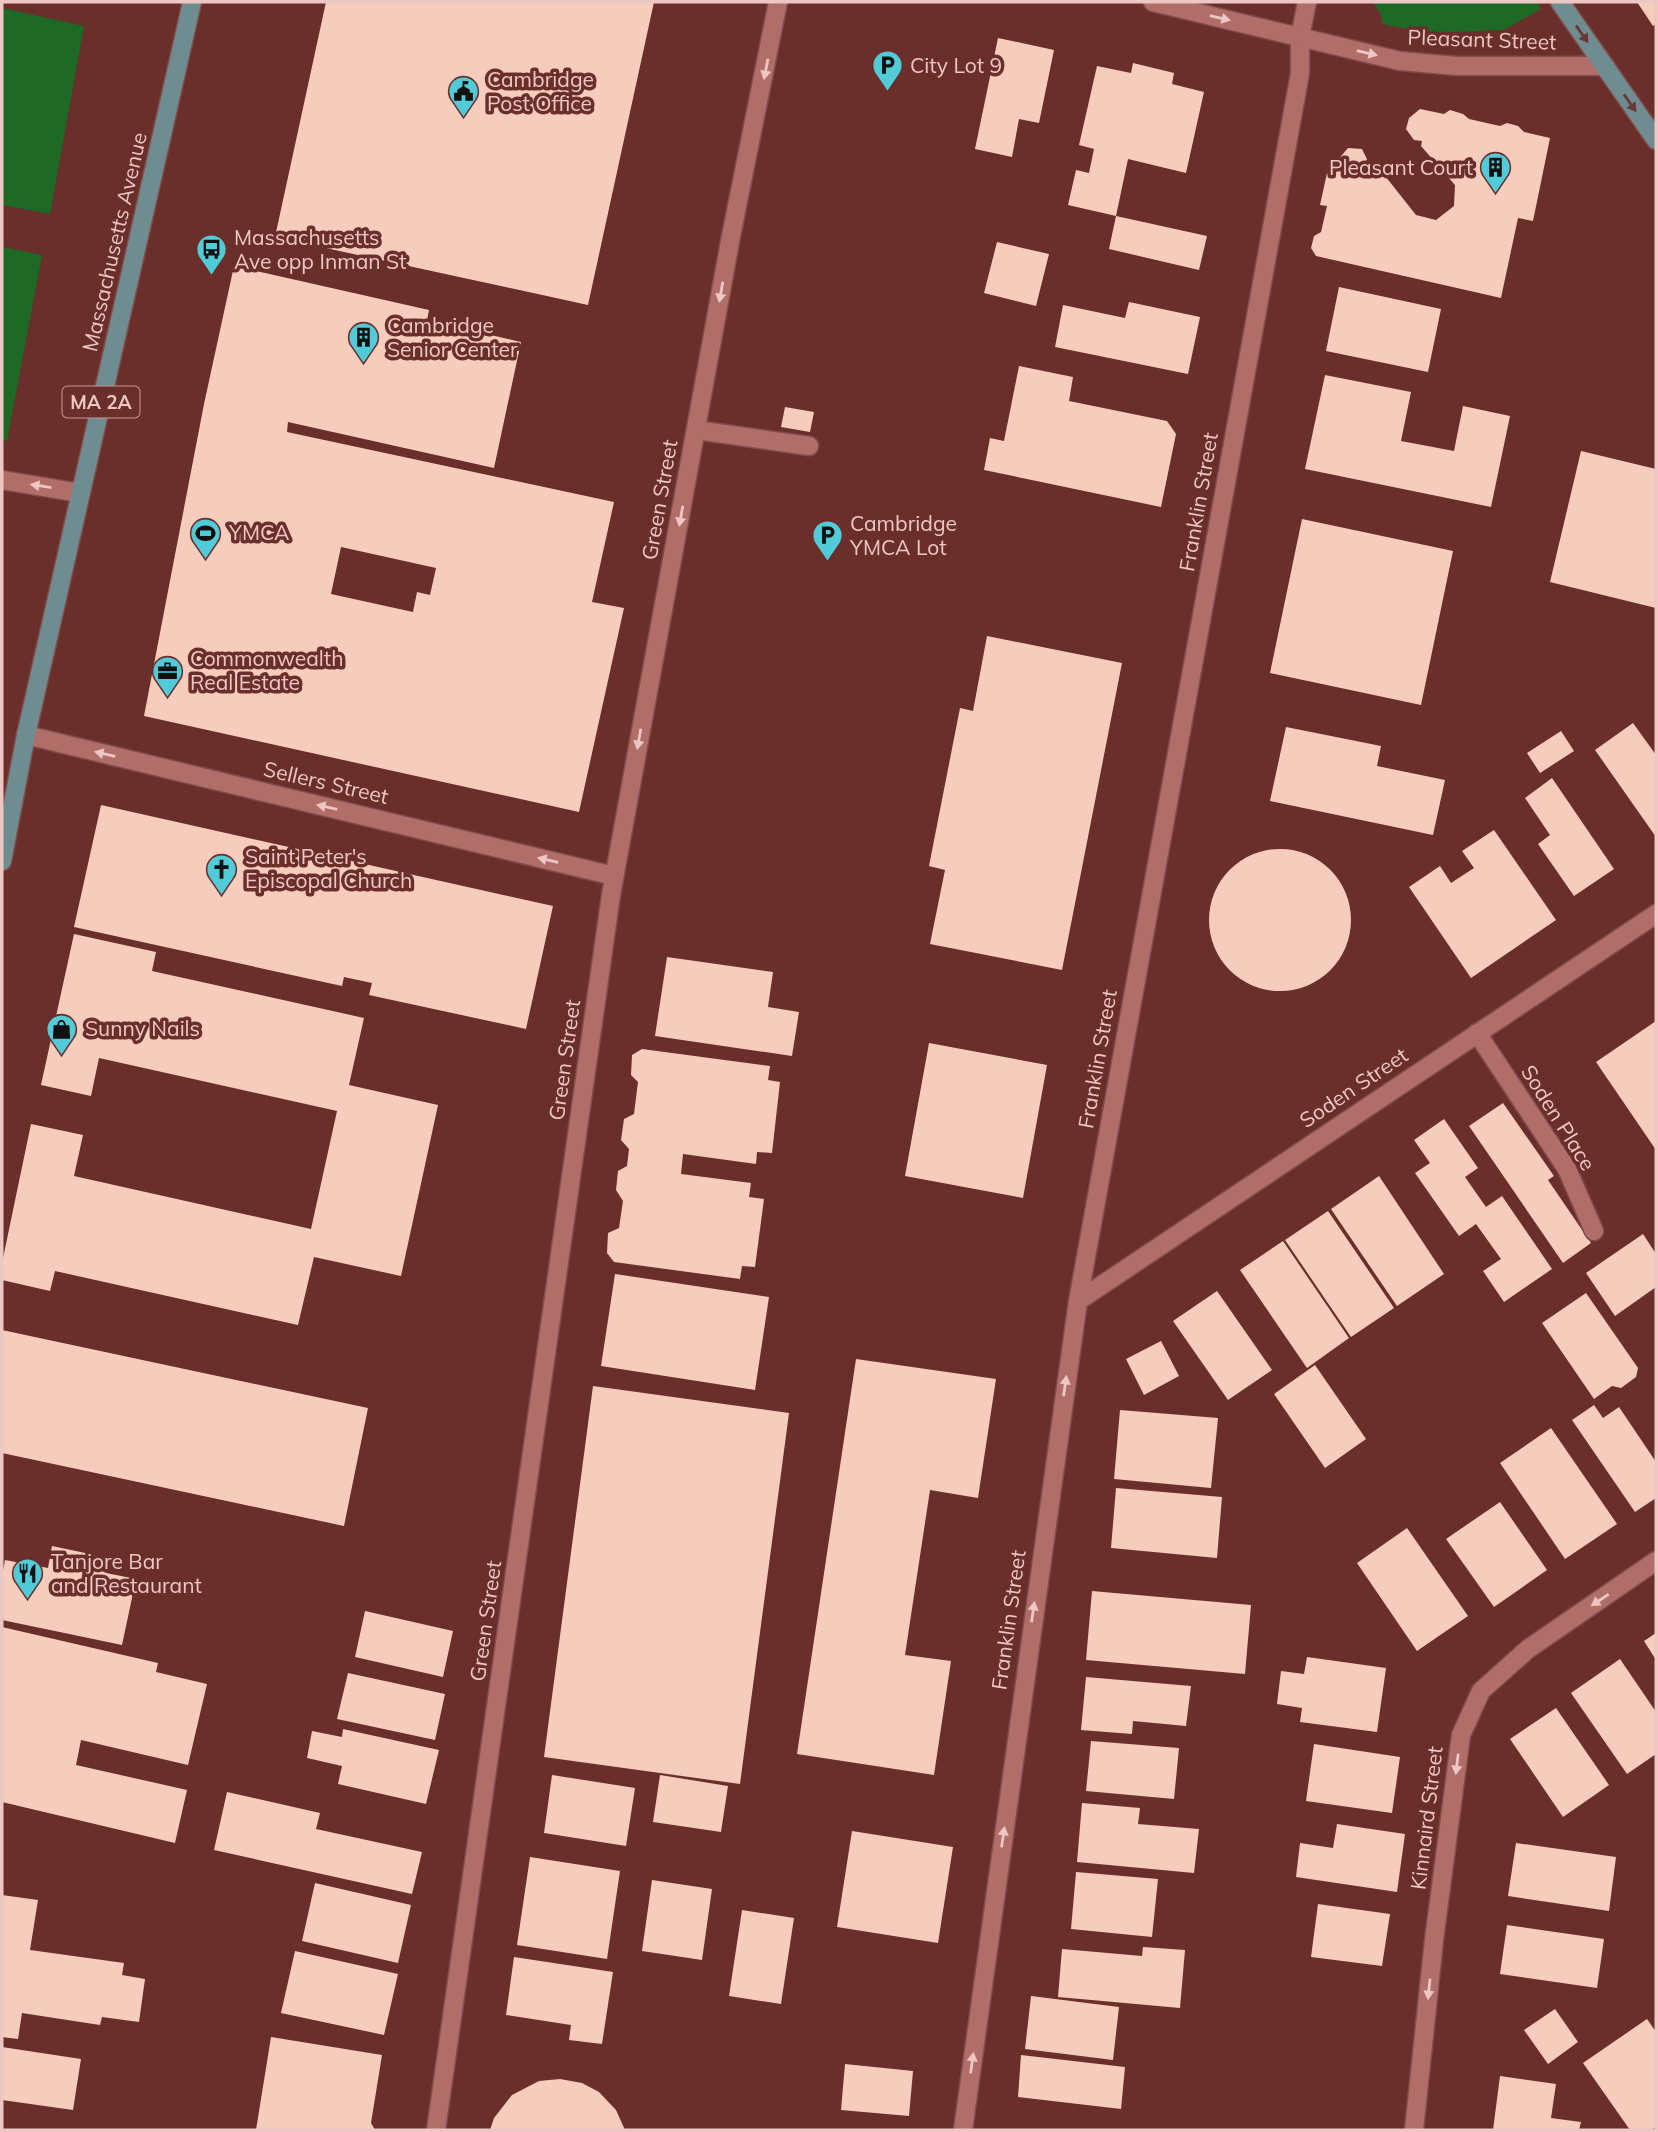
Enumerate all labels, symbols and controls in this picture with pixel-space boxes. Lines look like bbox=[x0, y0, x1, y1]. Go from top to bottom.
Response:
one-way arrow bbox=[1209, 12, 1231, 23]
street label: Pleasant Street bbox=[1407, 23, 1557, 55]
one-way arrow bbox=[1575, 25, 1589, 43]
one-way arrow bbox=[1356, 48, 1378, 59]
parking icon: City Lot 9 bbox=[870, 49, 904, 93]
place label: City Lot 9 bbox=[910, 52, 1002, 78]
one-way arrow bbox=[760, 58, 771, 80]
place label: Cambridge Post Office bbox=[487, 66, 594, 116]
public building icon: Cambridge Post Office bbox=[447, 75, 481, 119]
one-way arrow bbox=[1623, 94, 1637, 112]
street label: Massachusetts Avenue bbox=[76, 130, 152, 354]
building icon: Pleasant Court bbox=[1479, 151, 1513, 195]
place label: Pleasant Court bbox=[1329, 154, 1473, 180]
place label: Massachusetts Ave opp Inman St bbox=[234, 224, 406, 274]
bus stop icon: Massachusetts Ave opp Inman St bbox=[194, 233, 228, 277]
one-way arrow bbox=[716, 281, 727, 303]
place label: Cambridge Senior Center bbox=[387, 312, 518, 362]
building icon: Cambridge Senior Center bbox=[347, 321, 381, 365]
road number: MA 2A bbox=[62, 386, 140, 418]
street label: Franklin Street bbox=[1173, 430, 1223, 573]
street label: Green Street bbox=[636, 438, 682, 562]
one-way arrow bbox=[30, 480, 52, 491]
one-way arrow bbox=[675, 505, 686, 527]
place label: Cambridge YMCA Lot bbox=[849, 510, 957, 560]
sports icon: YMCA bbox=[189, 516, 223, 560]
place label: YMCA bbox=[228, 519, 290, 545]
parking icon: Cambridge YMCA Lot bbox=[810, 519, 844, 563]
place label: Commonwealth Real Estate bbox=[190, 645, 343, 695]
office icon: Commonwealth Real Estate bbox=[150, 654, 184, 698]
one-way arrow bbox=[634, 729, 645, 751]
one-way arrow bbox=[94, 749, 116, 760]
street label: Sellers Street bbox=[261, 755, 391, 809]
one-way arrow bbox=[315, 801, 337, 812]
place label: Saint Peter's Episcopal Church bbox=[245, 843, 412, 893]
church icon: Saint Peter's Episcopal Church bbox=[205, 852, 239, 896]
one-way arrow bbox=[537, 854, 559, 865]
street label: Franklin Street bbox=[1072, 987, 1122, 1130]
street label: Green Street bbox=[543, 998, 585, 1122]
shop icon: Sunny Nails bbox=[45, 1012, 79, 1056]
place label: Sunny Nails bbox=[85, 1015, 200, 1041]
street label: Soden Street bbox=[1294, 1041, 1413, 1133]
street label: Soden Place bbox=[1516, 1060, 1602, 1175]
one-way arrow bbox=[1060, 1375, 1071, 1397]
place label: Tanjore Bar and Restaurant bbox=[51, 1548, 202, 1598]
street label: Franklin Street bbox=[985, 1548, 1031, 1691]
restaurant icon: Tanjore Bar and Restaurant bbox=[11, 1557, 45, 1601]
street label: Green Street bbox=[464, 1559, 506, 1683]
one-way arrow bbox=[1591, 1593, 1609, 1607]
one-way arrow bbox=[1028, 1601, 1039, 1623]
street label: Kinnaird Street bbox=[1404, 1745, 1448, 1891]
one-way arrow bbox=[1451, 1753, 1462, 1775]
one-way arrow bbox=[997, 1826, 1008, 1848]
one-way arrow bbox=[1423, 1979, 1434, 2001]
one-way arrow bbox=[967, 2051, 978, 2073]

